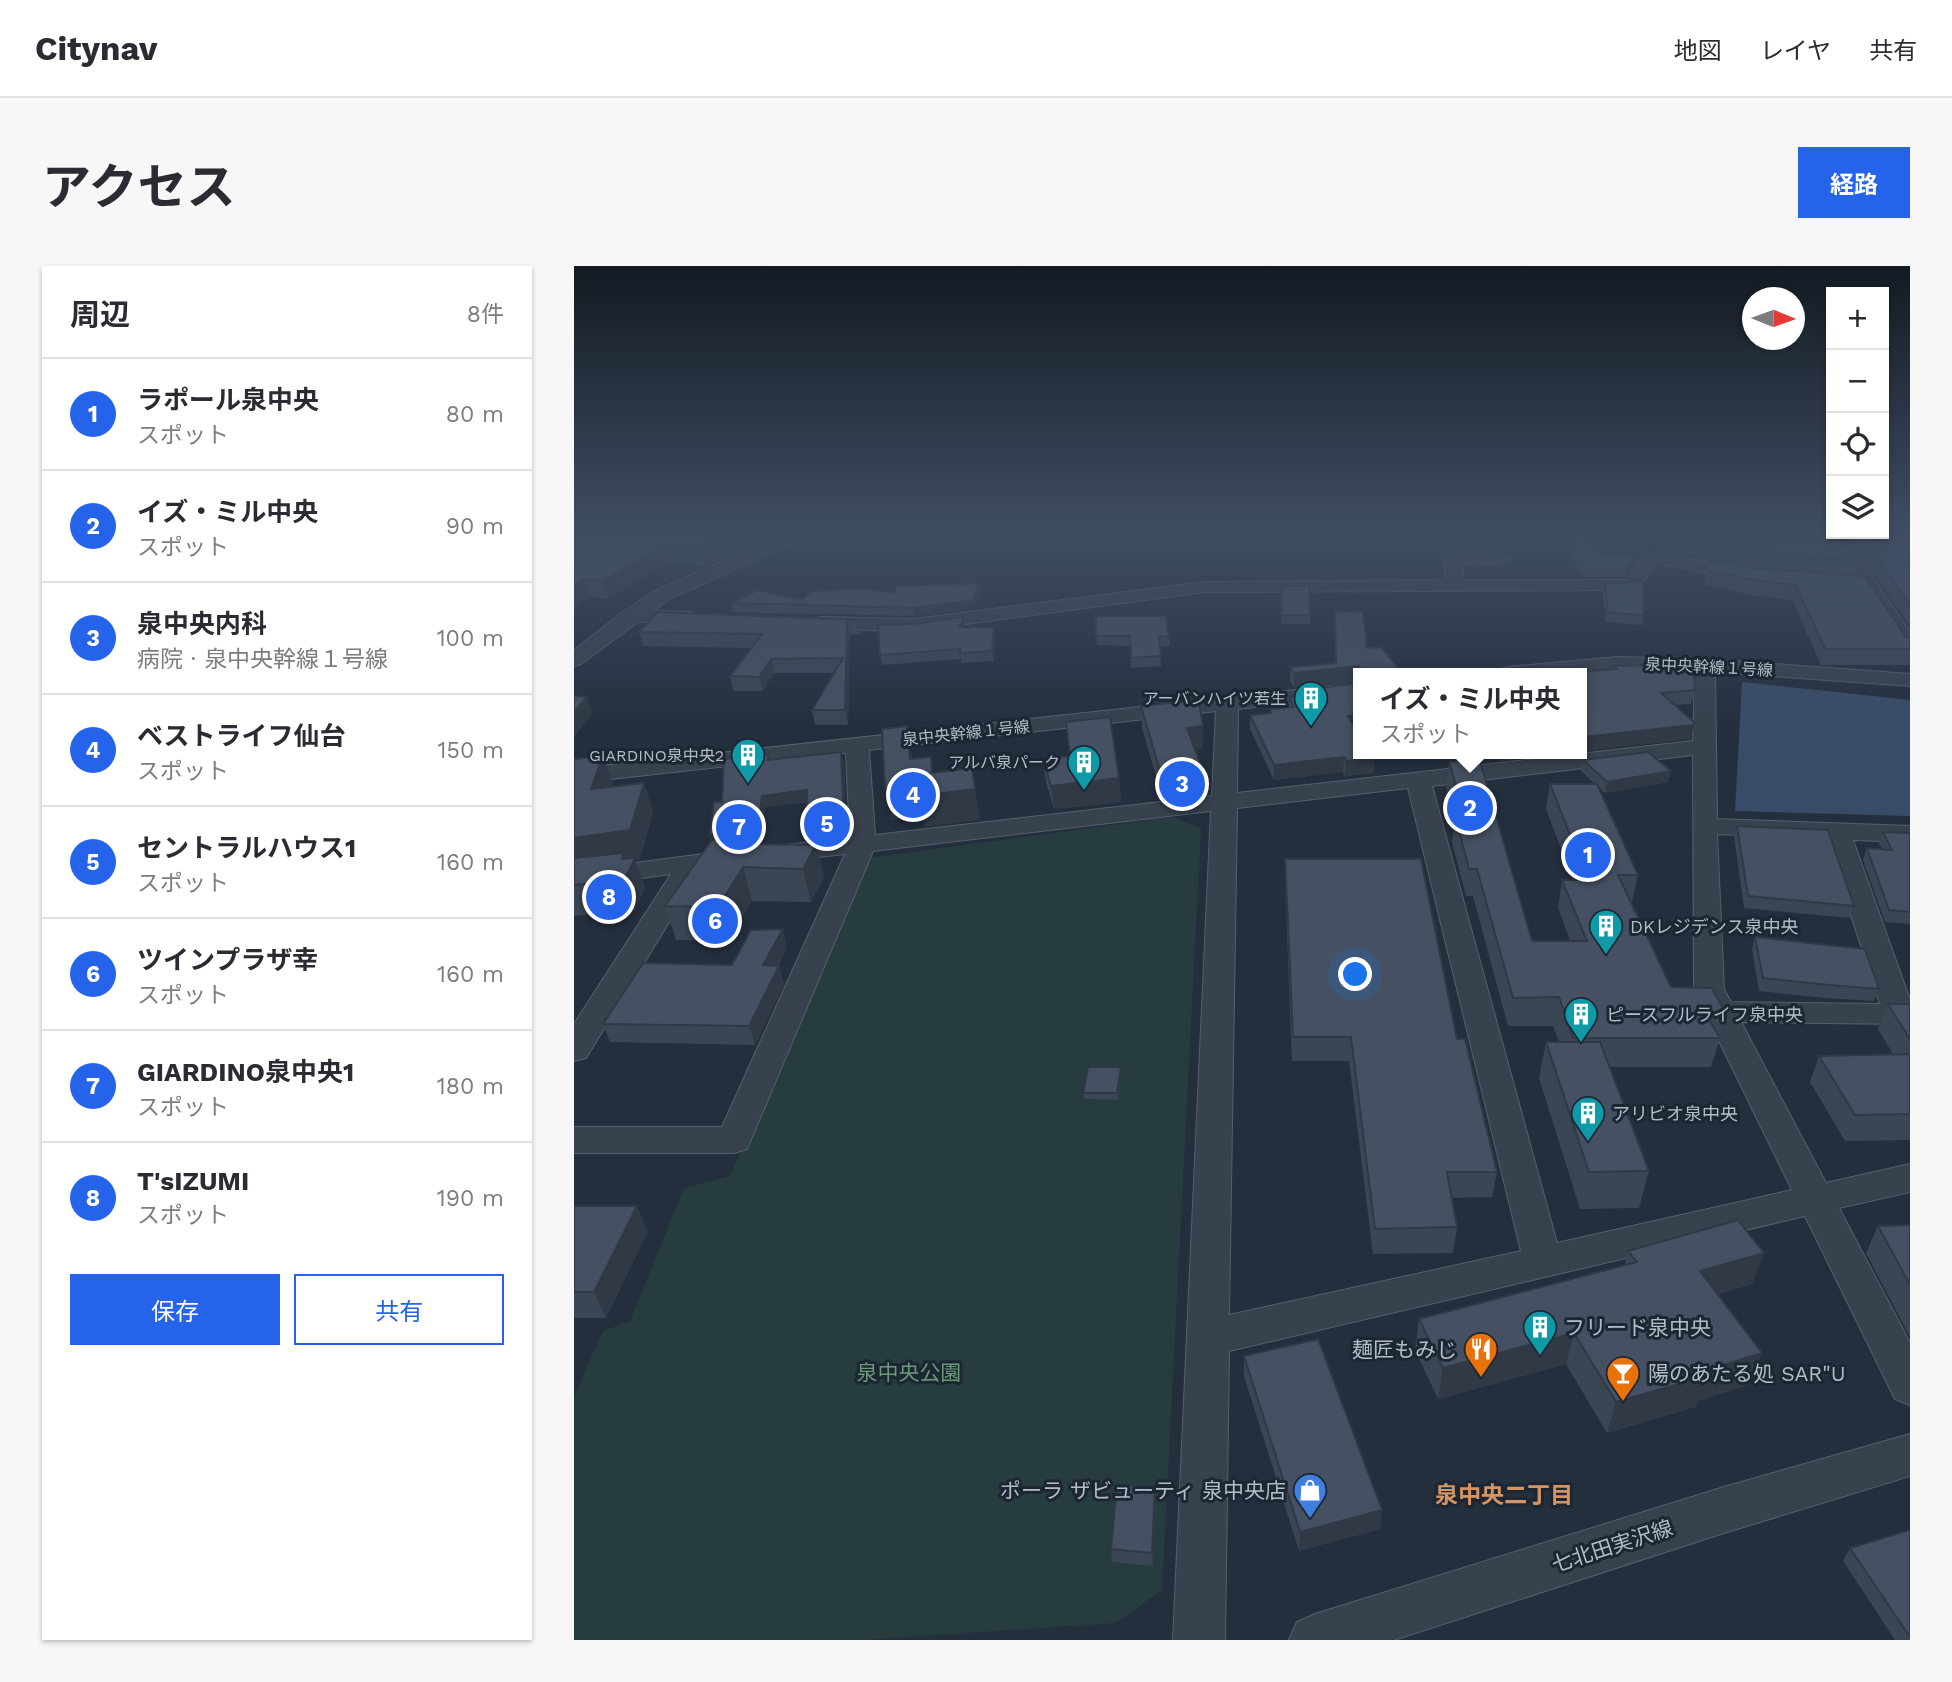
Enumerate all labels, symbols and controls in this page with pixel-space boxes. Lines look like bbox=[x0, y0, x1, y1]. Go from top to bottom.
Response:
text: Citynav bbox=[35, 29, 157, 68]
text: 地図 bbox=[1674, 37, 1722, 65]
text: レイヤ bbox=[1760, 37, 1831, 65]
text: 共有 bbox=[1869, 37, 1917, 65]
button: 経路 bbox=[1798, 147, 1910, 218]
text: アクセス bbox=[42, 158, 236, 216]
north arrow bbox=[1742, 287, 1805, 350]
map controls bbox=[1826, 287, 1889, 539]
button: + bbox=[1826, 287, 1889, 350]
text: 周辺 bbox=[70, 297, 130, 332]
text: 8件 bbox=[467, 301, 504, 328]
button: − bbox=[1826, 350, 1889, 413]
text: ラポール泉中央 bbox=[137, 385, 319, 415]
text: 1 bbox=[88, 401, 98, 428]
text: 80 m bbox=[446, 401, 504, 428]
button: locate bbox=[1826, 413, 1889, 476]
text: スポット bbox=[137, 422, 229, 449]
button: layers bbox=[1826, 476, 1889, 539]
text: イズ・ミル中央 bbox=[137, 497, 318, 527]
text: 2 bbox=[86, 513, 100, 540]
text: 90 m bbox=[446, 513, 504, 540]
text: スポット bbox=[137, 534, 229, 561]
text: 泉中央内科 bbox=[137, 609, 267, 639]
text: 3 bbox=[86, 625, 100, 652]
text: 100 m bbox=[437, 625, 504, 652]
text: 病院 · 泉中央幹線１号線 bbox=[137, 646, 388, 673]
street label: 泉中央幹線１号線 bbox=[1645, 654, 1773, 680]
popup bbox=[1353, 668, 1587, 759]
building icon: アーバンハイツ若生 bbox=[1292, 679, 1330, 728]
text: イズ・ミル中央 bbox=[1379, 684, 1561, 714]
place label: アーバンハイツ若生 bbox=[1143, 689, 1286, 708]
street label: 泉中央幹線１号線 bbox=[901, 717, 1031, 749]
text: ベストライフ仙台 bbox=[137, 721, 346, 751]
text: スポット bbox=[1379, 721, 1471, 748]
building icon: GIARDINO泉中央2 bbox=[729, 736, 767, 785]
text: 4 bbox=[86, 737, 100, 764]
text: 150 m bbox=[438, 737, 504, 764]
building icon: アルバ泉パーク bbox=[1065, 743, 1103, 792]
place label: GIARDINO泉中央2 bbox=[589, 746, 724, 765]
place label: アルバ泉パーク bbox=[948, 753, 1060, 772]
text: スポット bbox=[137, 758, 229, 785]
pin: 3 bbox=[1159, 758, 1205, 810]
pin: 4 bbox=[890, 769, 936, 821]
pin: 2 bbox=[1447, 782, 1493, 834]
pin: 5 bbox=[804, 798, 850, 850]
pin: 7 bbox=[716, 801, 762, 853]
pin: 1 bbox=[1565, 829, 1611, 881]
text: セントラルハウス1 bbox=[137, 833, 356, 863]
text: 5 bbox=[86, 849, 100, 876]
text: 160 m bbox=[437, 849, 504, 876]
text: スポット bbox=[137, 870, 229, 897]
pin: 8 bbox=[586, 871, 632, 923]
pin: 6 bbox=[692, 895, 738, 947]
building icon: DKレジデンス泉中央 bbox=[1587, 907, 1625, 956]
place label: DKレジデンス泉中央 bbox=[1630, 916, 1798, 937]
text: ツインプラザ幸 bbox=[137, 945, 318, 975]
your location bbox=[1338, 957, 1372, 991]
text: 6 bbox=[86, 961, 100, 988]
text: 160 m bbox=[437, 961, 504, 988]
text: スポット bbox=[137, 982, 229, 1009]
building icon: ピースフルライフ泉中央 bbox=[1562, 995, 1600, 1044]
place label: ピースフルライフ泉中央 bbox=[1606, 1004, 1803, 1025]
text: GIARDINO泉中央1 bbox=[137, 1057, 354, 1087]
text: 7 bbox=[86, 1073, 100, 1100]
text: 180 m bbox=[437, 1073, 504, 1100]
text: スポット bbox=[137, 1094, 229, 1121]
building icon: アリビオ泉中央 bbox=[1569, 1094, 1607, 1143]
place label: アリビオ泉中央 bbox=[1612, 1103, 1738, 1124]
text: T'sIZUMI bbox=[137, 1166, 249, 1196]
text: 8 bbox=[86, 1185, 100, 1212]
text: 190 m bbox=[437, 1185, 504, 1212]
text: スポット bbox=[137, 1202, 229, 1229]
button: 保存 bbox=[70, 1274, 280, 1345]
button: 共有 bbox=[294, 1274, 504, 1345]
building icon: フリード泉中央 bbox=[1521, 1308, 1559, 1357]
place label: フリード泉中央 bbox=[1564, 1315, 1711, 1340]
restaurant icon: 麺匠もみじ bbox=[1462, 1330, 1500, 1379]
place label: 麺匠もみじ bbox=[1352, 1337, 1457, 1362]
bar icon: 陽のあたる処 SAR"U bbox=[1604, 1354, 1642, 1403]
park label: 泉中央公園 bbox=[857, 1360, 962, 1385]
place label: 陽のあたる処 SAR"U bbox=[1648, 1361, 1846, 1386]
shop icon: ポーラ ザビューティ 泉中央店 bbox=[1291, 1471, 1329, 1520]
place label: ポーラ ザビューティ 泉中央店 bbox=[1000, 1478, 1286, 1503]
district label: 泉中央二丁目 bbox=[1435, 1482, 1573, 1509]
street label: 七北田実沢線 bbox=[1548, 1515, 1676, 1577]

